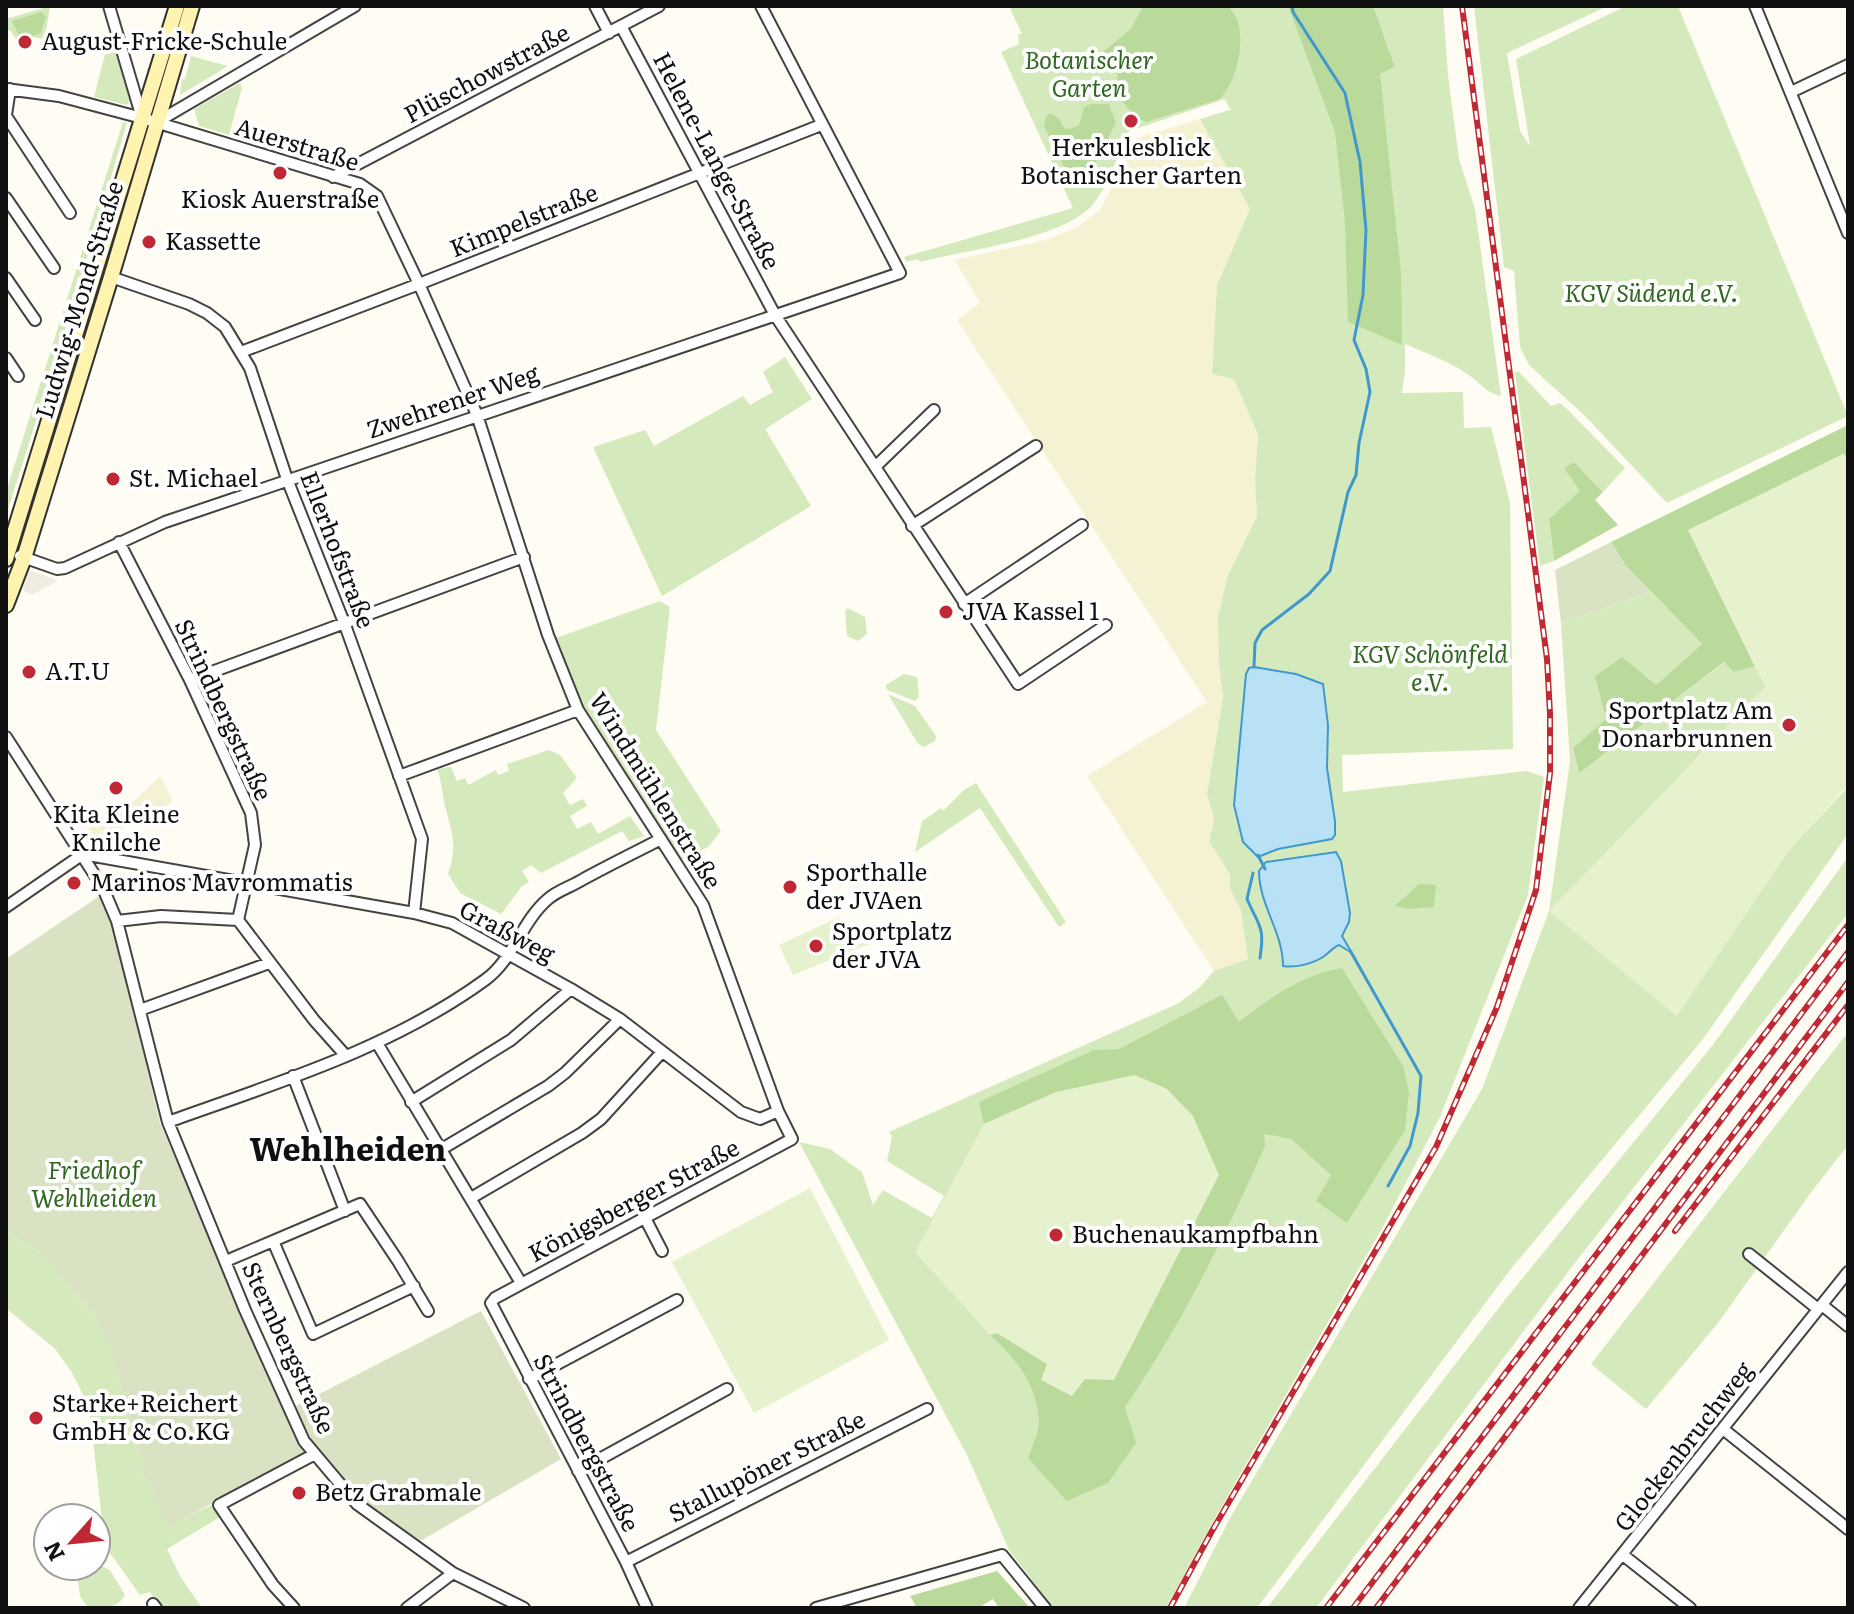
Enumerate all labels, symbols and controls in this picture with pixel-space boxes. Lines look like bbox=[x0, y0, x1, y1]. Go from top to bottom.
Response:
street label: Plüschowstraße bbox=[397, 13, 575, 130]
place label: August-Fricke-Schule bbox=[41, 22, 287, 57]
marker: August-Fricke-Schule bbox=[16, 33, 34, 51]
park label: Botanischer Garten bbox=[1024, 41, 1154, 104]
street label: Helene-Lange-Straße bbox=[646, 45, 790, 275]
street label: Auerstraße bbox=[231, 107, 364, 178]
marker: Herkulesblick Botanischer Garten bbox=[1122, 112, 1140, 130]
place label: Herkulesblick Botanischer Garten bbox=[1020, 128, 1242, 191]
marker: Kiosk Auerstraße bbox=[271, 164, 289, 182]
street label: Kimpelstraße bbox=[444, 173, 602, 264]
street label: Ludwig-Mond-Straße bbox=[25, 176, 130, 422]
place label: Kiosk Auerstraße bbox=[181, 180, 379, 215]
place label: Kassette bbox=[165, 222, 261, 257]
marker: Kassette bbox=[140, 233, 158, 251]
park label: KGV Südend e.V. bbox=[1564, 274, 1738, 309]
street label: Zwehrener Weg bbox=[361, 354, 544, 446]
place label: St. Michael bbox=[129, 459, 258, 494]
street label: Ellerhofstraße bbox=[293, 465, 385, 633]
marker: St. Michael bbox=[104, 470, 122, 488]
place label: JVA Kassel 1 bbox=[962, 592, 1100, 627]
marker: JVA Kassel 1 bbox=[937, 603, 955, 621]
street label: Strindbergstraße bbox=[168, 612, 283, 806]
park label: KGV Schönfeld e.V. bbox=[1352, 635, 1508, 698]
place label: A.T.U bbox=[45, 652, 110, 687]
marker: A.T.U bbox=[20, 663, 38, 681]
street label: Windmühlenstraße bbox=[582, 684, 732, 895]
place label: Sportplatz Am Donarbrunnen bbox=[1601, 691, 1773, 754]
marker: Sportplatz Am Donarbrunnen bbox=[1780, 716, 1798, 734]
marker: Kita Kleine Knilche bbox=[107, 779, 125, 797]
place label: Kita Kleine Knilche bbox=[52, 795, 180, 858]
place label: Sporthalle der JVAen bbox=[806, 853, 927, 916]
place label: Marinos Mavrommatis bbox=[90, 863, 353, 898]
marker: Marinos Mavrommatis bbox=[65, 874, 83, 892]
marker: Sporthalle der JVAen bbox=[781, 878, 799, 896]
street label: Graßweg bbox=[454, 890, 563, 970]
place label: Sportplatz der JVA bbox=[832, 912, 952, 975]
marker: Sportplatz der JVA bbox=[807, 937, 825, 955]
district label: Wehlheiden bbox=[250, 1123, 446, 1171]
street label: Königsberger Straße bbox=[521, 1128, 744, 1269]
park label: Friedhof Wehlheiden bbox=[31, 1151, 157, 1214]
place label: Buchenaukampfbahn bbox=[1072, 1215, 1319, 1250]
marker: Buchenaukampfbahn bbox=[1047, 1226, 1065, 1244]
street label: Sternbergstraße bbox=[235, 1255, 345, 1439]
street label: Strindbergstraße bbox=[527, 1347, 650, 1537]
street label: Glockenbruchweg bbox=[1604, 1353, 1760, 1538]
place label: Starke+Reichert GmbH & Co.KG bbox=[52, 1384, 238, 1447]
street label: Stallupöner Straße bbox=[661, 1400, 870, 1530]
marker: Starke+Reichert GmbH & Co.KG bbox=[27, 1409, 45, 1427]
place label: Betz Grabmale bbox=[315, 1473, 481, 1508]
marker: Betz Grabmale bbox=[290, 1484, 308, 1502]
north arrow bbox=[32, 1502, 112, 1582]
text: N bbox=[34, 1536, 72, 1567]

